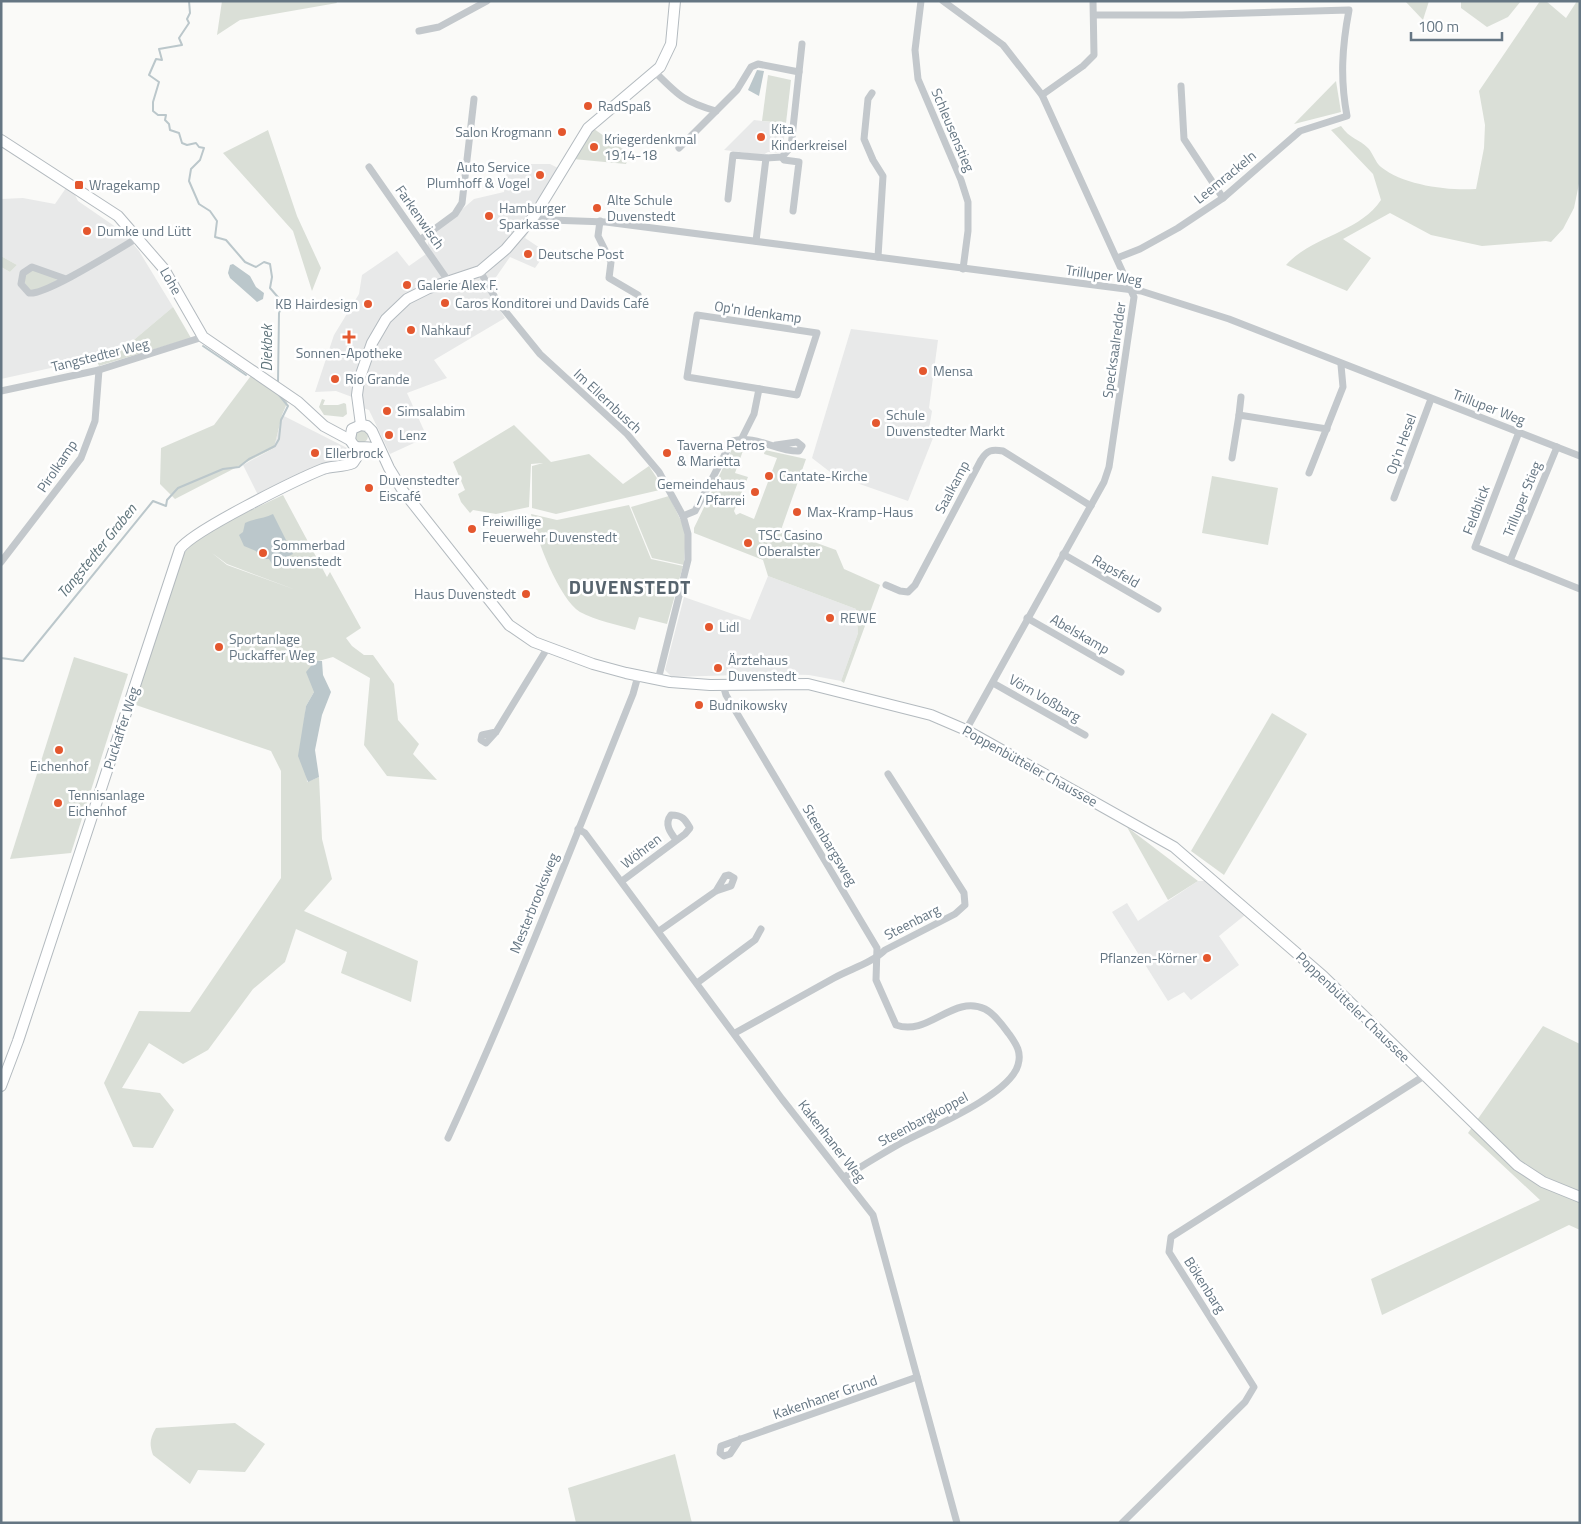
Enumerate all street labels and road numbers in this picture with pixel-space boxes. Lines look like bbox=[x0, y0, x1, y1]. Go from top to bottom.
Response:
street label: Schleusenstieg bbox=[926, 85, 980, 175]
street label: Leemrackeln bbox=[1189, 145, 1260, 208]
street label: Farkenwisch bbox=[391, 181, 450, 253]
street label: Trilluper Weg bbox=[1065, 259, 1144, 290]
street label: Lohe bbox=[155, 263, 188, 298]
street label: Op'n Idenkamp bbox=[713, 295, 803, 328]
street label: Specksaalredder bbox=[1096, 300, 1131, 399]
street label: Tangstedter Weg bbox=[49, 332, 151, 377]
street label: Im Ellernbusch bbox=[569, 363, 647, 438]
street label: Trilluper Weg bbox=[1450, 383, 1529, 430]
street label: Op'n Hesel bbox=[1380, 411, 1421, 477]
street label: Pirolkamp bbox=[31, 435, 82, 496]
street label: Saalkamp bbox=[929, 456, 974, 517]
street label: Trilluper Stieg bbox=[1497, 458, 1546, 540]
street label: Feldblick bbox=[1457, 482, 1495, 538]
street label: Rapsfeld bbox=[1089, 549, 1144, 593]
street label: Abelskamp bbox=[1047, 608, 1114, 659]
street label: Vörn Voßbarg bbox=[1005, 668, 1085, 727]
street label: Puckaffer Weg bbox=[97, 684, 144, 772]
street label: Poppenbütteler Chaussee bbox=[959, 720, 1102, 812]
street label: Steenbargsweg bbox=[798, 800, 863, 889]
street label: Wöhren bbox=[616, 828, 665, 873]
street label: Mesterbrooksweg bbox=[504, 849, 563, 956]
street label: Steenbarg bbox=[880, 898, 943, 945]
street label: Poppenbütteler Chaussee bbox=[1292, 946, 1415, 1067]
street label: Steenbargkoppel bbox=[874, 1086, 972, 1151]
street label: Kakenhaner Weg bbox=[793, 1095, 871, 1186]
street label: Bökenbarg bbox=[1179, 1252, 1232, 1317]
street label: Kakenhaner Grund bbox=[770, 1369, 880, 1424]

